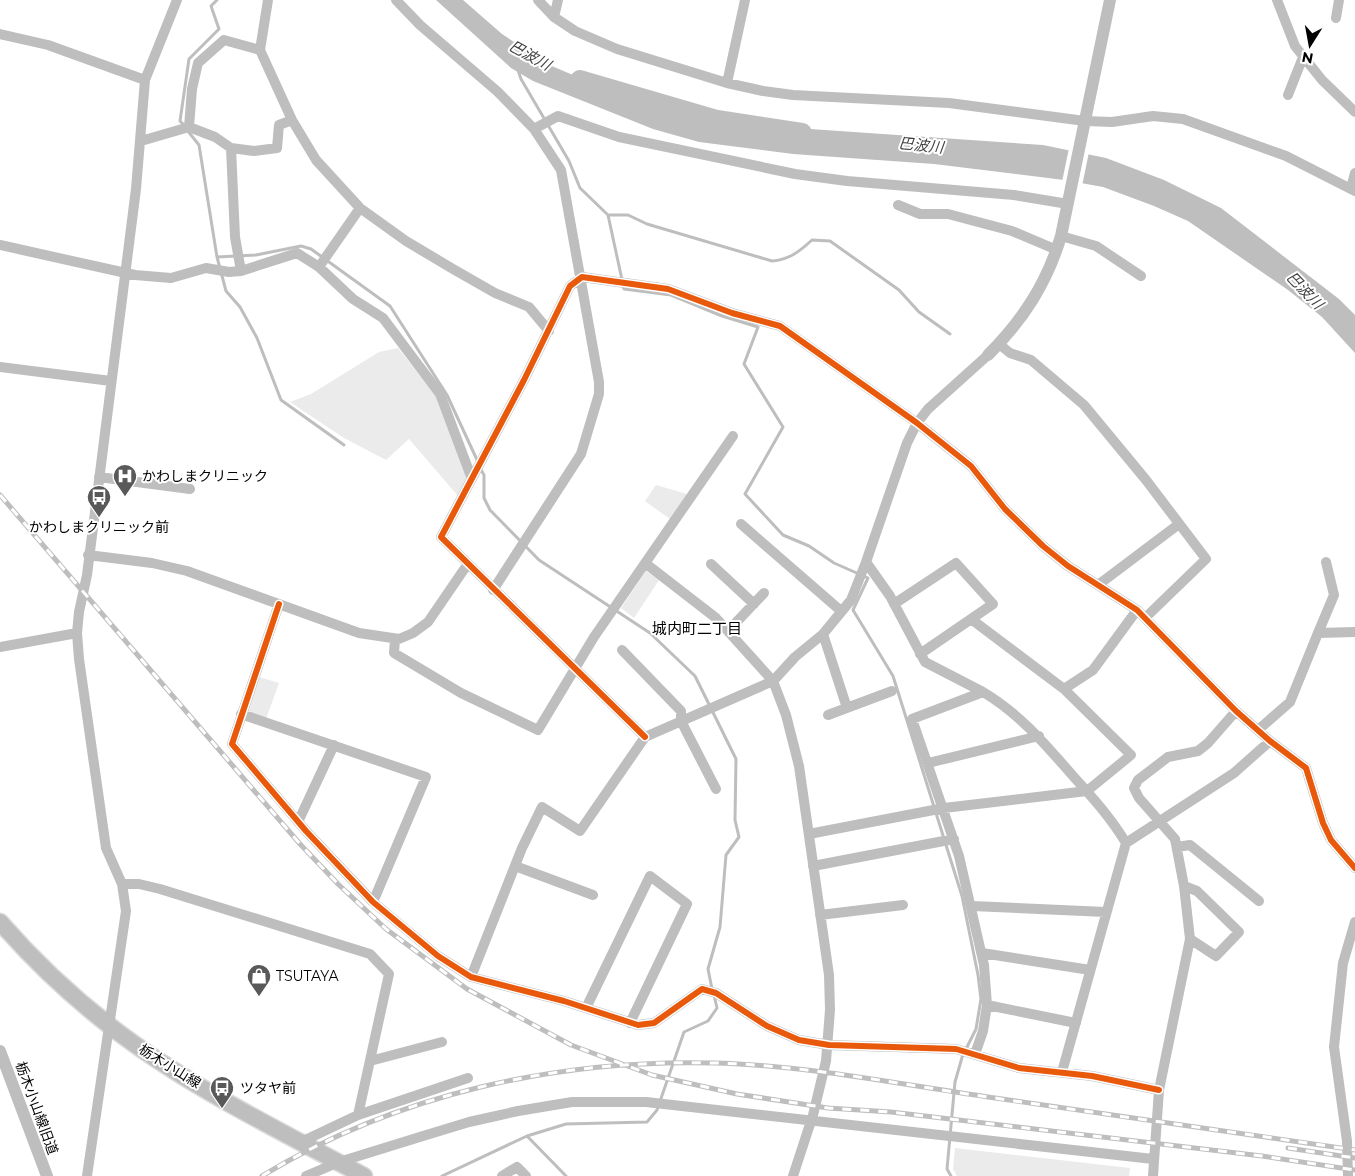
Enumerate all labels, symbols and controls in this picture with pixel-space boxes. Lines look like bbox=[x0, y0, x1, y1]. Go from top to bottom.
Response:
north arrow bbox=[1285, 20, 1335, 70]
water label: 巴波川 bbox=[506, 36, 556, 75]
text: N bbox=[1300, 48, 1315, 68]
water label: 巴波川 bbox=[898, 133, 946, 157]
water label: 巴波川 bbox=[1283, 267, 1329, 314]
hospital icon: かわしまクリニック bbox=[112, 463, 138, 497]
place label: かわしまクリニック bbox=[142, 467, 268, 485]
bus stop icon: かわしまクリニック前 bbox=[86, 484, 112, 518]
place label: かわしまクリニック前 bbox=[29, 518, 169, 536]
district label: 城内町二丁目 bbox=[652, 619, 742, 638]
shop icon: TSUTAYA bbox=[246, 963, 272, 997]
place label: TSUTAYA bbox=[276, 967, 340, 985]
street label: 栃木小山線 bbox=[136, 1040, 204, 1092]
street label: 栃木小山線旧道 bbox=[12, 1059, 62, 1157]
bus stop icon: ツタヤ前 bbox=[209, 1075, 235, 1109]
place label: ツタヤ前 bbox=[240, 1079, 296, 1097]

